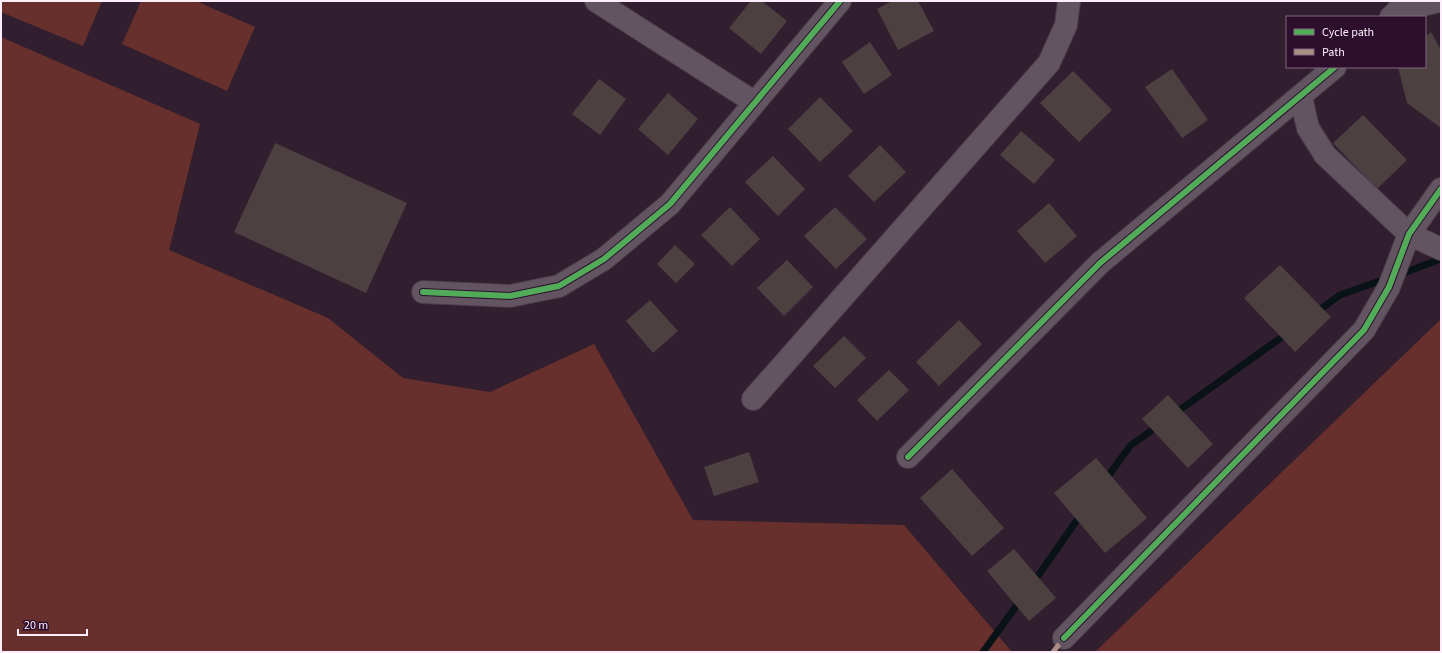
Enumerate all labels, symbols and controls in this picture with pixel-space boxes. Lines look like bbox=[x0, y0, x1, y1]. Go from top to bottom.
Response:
legend bbox=[1286, 16, 1426, 68]
text: Cycle path bbox=[1322, 24, 1374, 41]
text: Path bbox=[1322, 44, 1345, 61]
scale bar bbox=[18, 611, 87, 637]
text: 20 m bbox=[24, 617, 48, 634]

